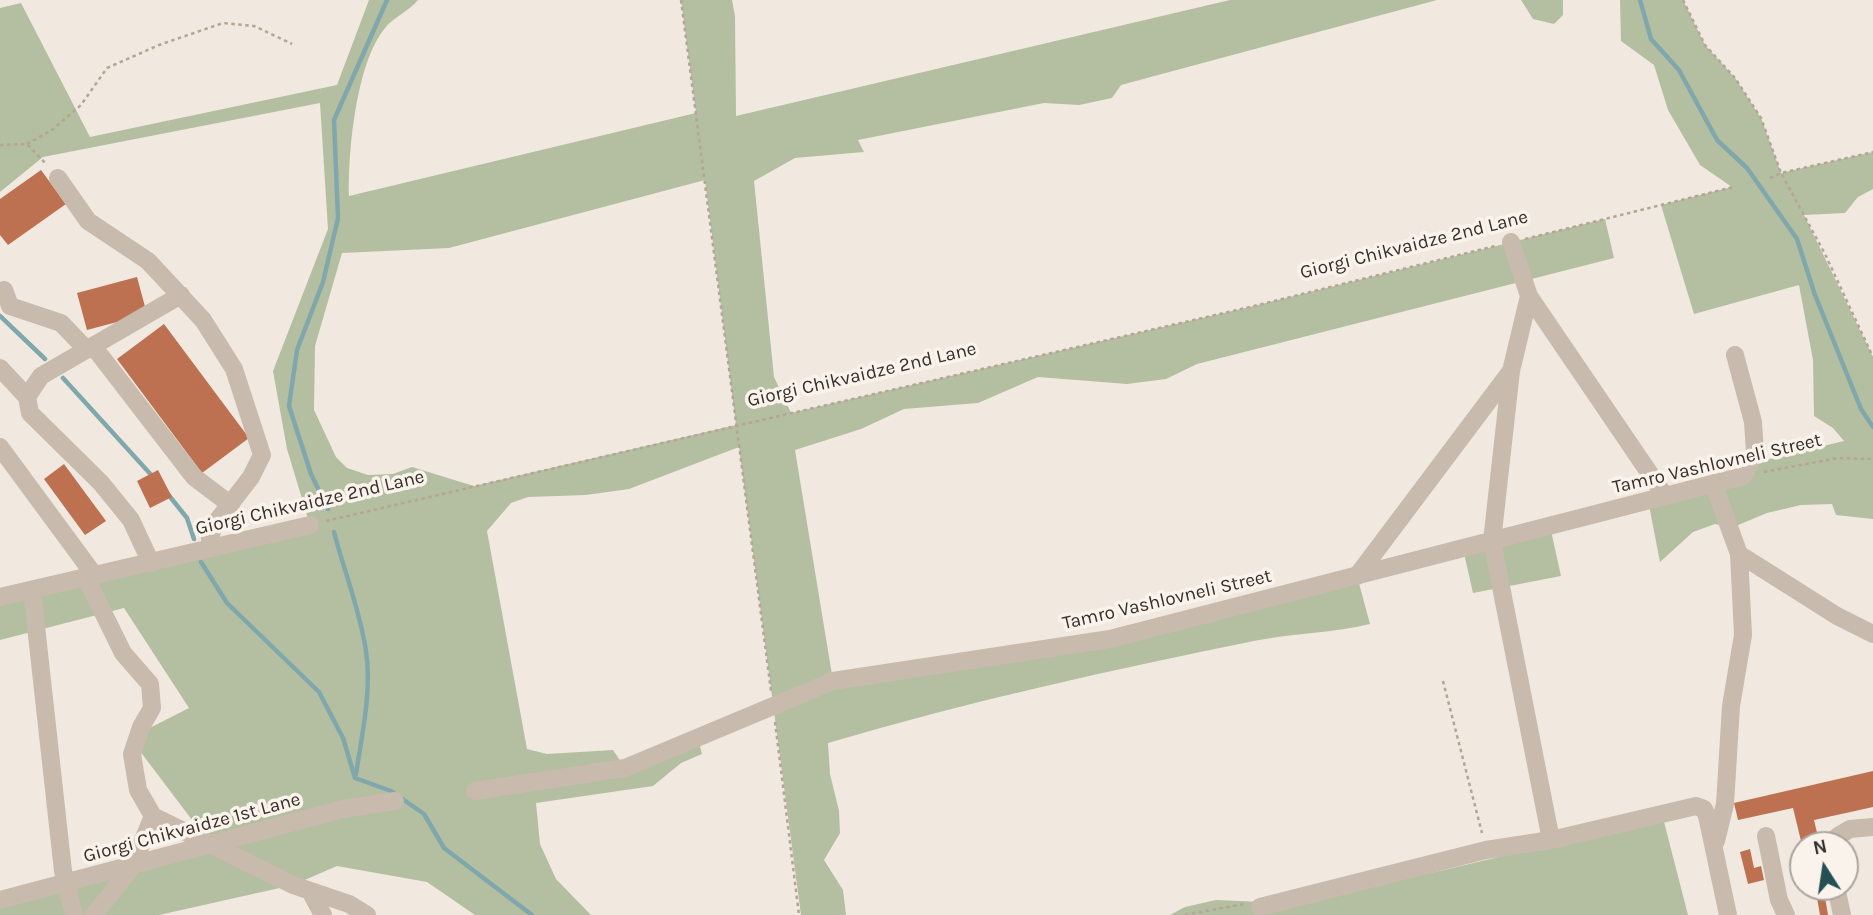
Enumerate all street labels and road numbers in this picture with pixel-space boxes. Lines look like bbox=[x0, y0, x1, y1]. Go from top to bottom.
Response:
street label: Giorgi Chikvaidze 2nd Lane bbox=[1298, 206, 1530, 284]
street label: Giorgi Chikvaidze 2nd Lane bbox=[745, 338, 979, 412]
street label: Tamro Vashlovneli Street bbox=[1610, 429, 1824, 499]
street label: Giorgi Chikvaidze 2nd Lane bbox=[193, 466, 427, 540]
street label: Tamro Vashlovneli Street bbox=[1060, 565, 1274, 635]
street label: Giorgi Chikvaidze 1st Lane bbox=[81, 788, 303, 868]

